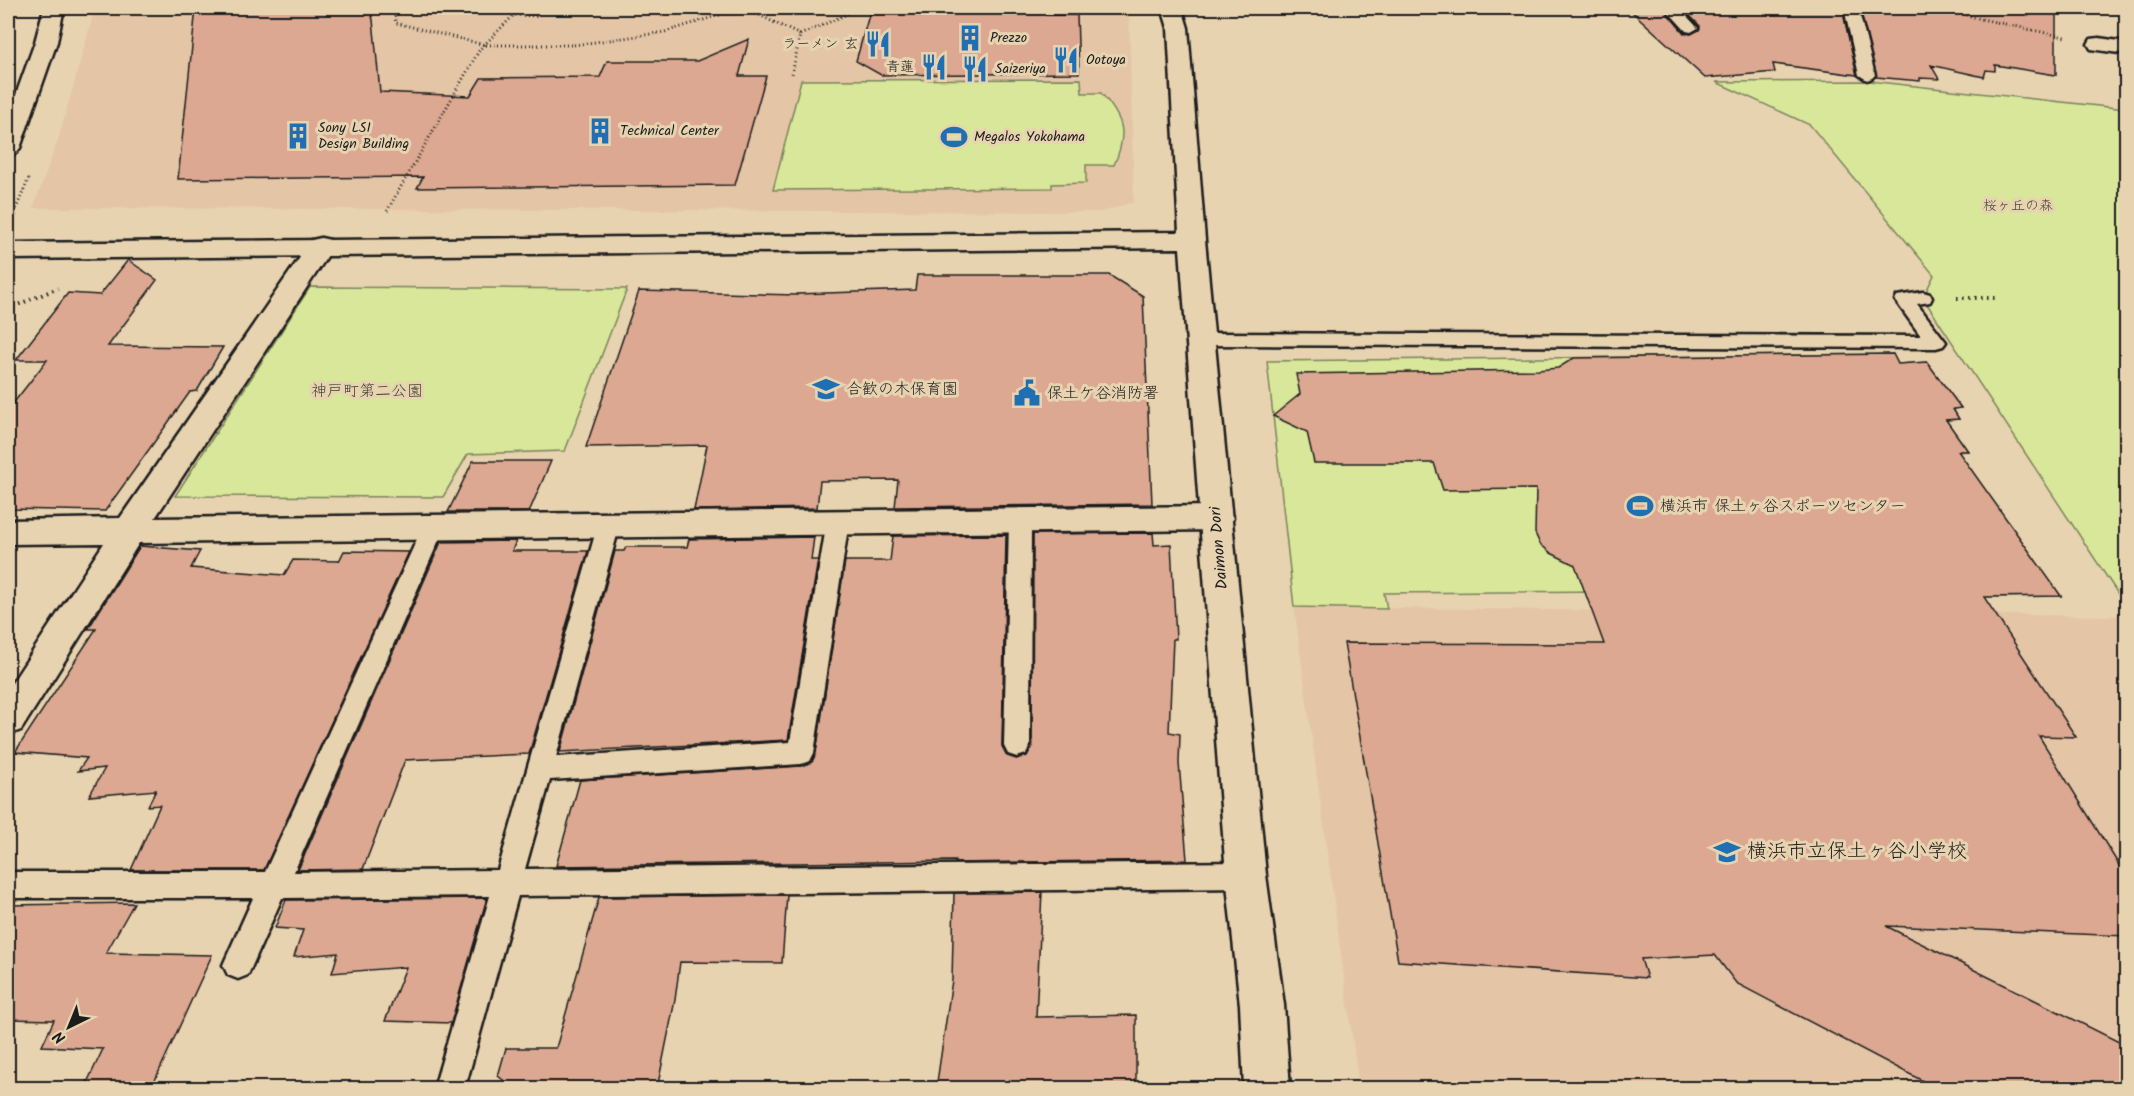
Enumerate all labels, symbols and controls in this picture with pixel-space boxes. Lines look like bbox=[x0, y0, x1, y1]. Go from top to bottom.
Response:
building icon: Prezzo bbox=[955, 23, 985, 53]
place label: Prezzo bbox=[990, 27, 1027, 49]
restaurant icon: ラーメン 玄 bbox=[863, 29, 893, 59]
place label: ラーメン 玄 bbox=[782, 33, 858, 55]
restaurant icon: Ootoya bbox=[1051, 45, 1081, 75]
place label: Ootoya bbox=[1086, 49, 1126, 71]
restaurant icon: 青蓮 bbox=[919, 52, 949, 82]
restaurant icon: Saizeriya bbox=[960, 54, 990, 84]
place label: 青蓮 bbox=[886, 56, 914, 78]
place label: Saizeriya bbox=[995, 58, 1046, 80]
building icon: Technical Center bbox=[585, 116, 615, 146]
place label: Sony LSI Design Building bbox=[318, 117, 409, 155]
place label: Technical Center bbox=[620, 120, 720, 142]
building icon: Sony LSI Design Building bbox=[283, 121, 313, 151]
sports icon: Megalos Yokohama bbox=[939, 122, 969, 152]
place label: Megalos Yokohama bbox=[974, 126, 1085, 148]
park label: 桜ヶ丘の森 bbox=[1983, 195, 2053, 217]
school or university icon: 合歓の木保育園 bbox=[811, 374, 841, 404]
place label: 合歓の木保育園 bbox=[846, 377, 958, 402]
public building icon: 保土ケ谷消防署 bbox=[1012, 378, 1042, 408]
park label: 神戸町第二公園 bbox=[311, 379, 423, 404]
place label: 保土ケ谷消防署 bbox=[1047, 381, 1159, 406]
sports icon: 横浜市 保土ヶ谷スポーツセンター bbox=[1625, 491, 1655, 521]
place label: 横浜市 保土ヶ谷スポーツセンター bbox=[1660, 494, 1905, 519]
street label: Daimon Dori bbox=[1203, 504, 1235, 591]
place label: 横浜市立保土ヶ谷小学校 bbox=[1747, 836, 1967, 868]
school or university icon: 横浜市立保土ヶ谷小学校 bbox=[1712, 837, 1742, 867]
north arrow bbox=[39, 997, 99, 1057]
text: N bbox=[48, 1024, 72, 1049]

